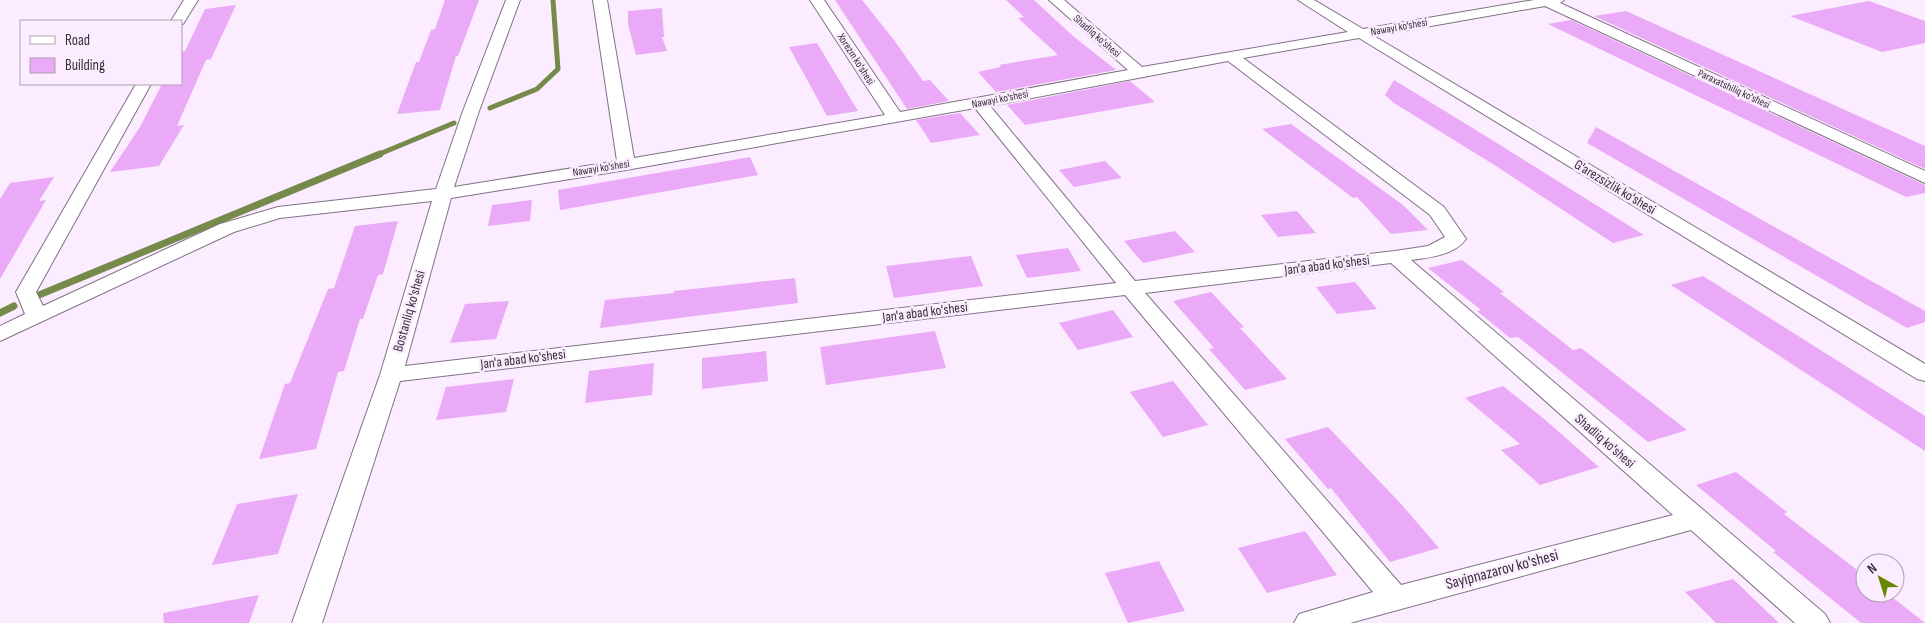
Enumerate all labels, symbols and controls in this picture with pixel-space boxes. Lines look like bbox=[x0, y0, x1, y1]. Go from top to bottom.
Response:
street label: Shadliq ko'shesi bbox=[1071, 12, 1123, 60]
street label: Nawayi ko'shesi bbox=[1370, 16, 1428, 38]
legend bbox=[20, 20, 182, 85]
street label: Xorezm ko'shesi bbox=[834, 30, 877, 87]
text: Road bbox=[65, 31, 90, 50]
text: Building bbox=[65, 56, 105, 75]
street label: Paraxatshiliq ko'shesi bbox=[1696, 67, 1772, 111]
street label: Nawayi ko'shesi bbox=[971, 87, 1029, 111]
street label: G'arezsizlik ko'shesi bbox=[1571, 156, 1659, 218]
street label: Nawayi ko'shesi bbox=[572, 157, 630, 179]
street label: Jan'a abad ko'shesi bbox=[1282, 251, 1371, 279]
street label: Bostanliq ko'shesi bbox=[389, 268, 429, 354]
street label: Jan'a abad ko'shesi bbox=[880, 298, 969, 326]
street label: Jan'a abad ko'shesi bbox=[478, 345, 567, 373]
street label: Shadliq ko'shesi bbox=[1571, 410, 1639, 472]
street label: Sayipnazarov ko'shesi bbox=[1444, 546, 1560, 594]
north arrow bbox=[1855, 553, 1905, 603]
text: N bbox=[1864, 559, 1880, 577]

